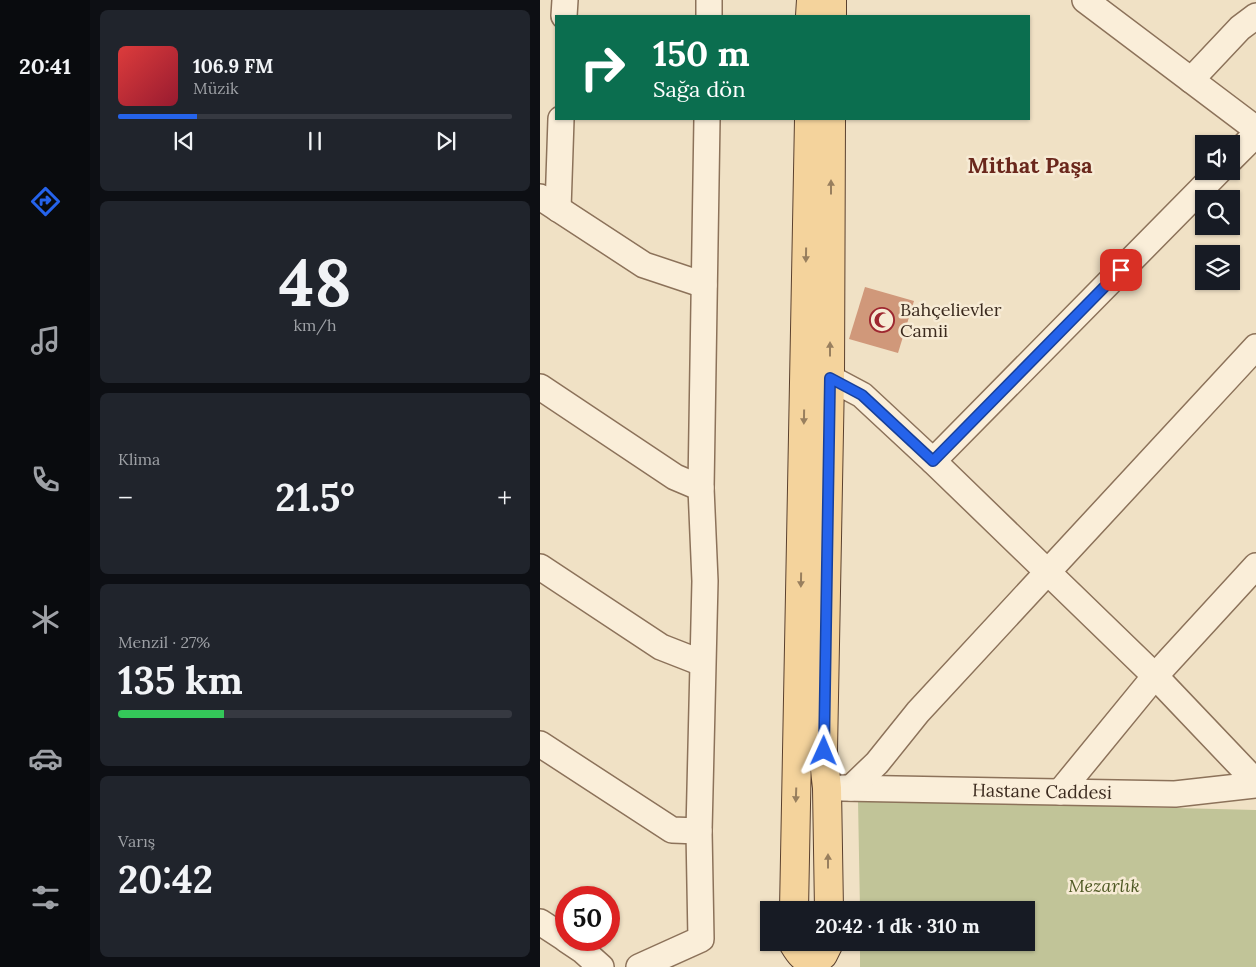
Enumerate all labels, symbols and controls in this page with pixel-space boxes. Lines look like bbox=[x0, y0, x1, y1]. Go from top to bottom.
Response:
text: 150 m bbox=[653, 31, 750, 76]
icon: right bbox=[570, 35, 635, 100]
text: 20:41 bbox=[19, 52, 71, 80]
text: 106.9 FM bbox=[193, 54, 273, 78]
text: Sağa dön bbox=[653, 75, 746, 103]
text: Müzik bbox=[193, 78, 239, 98]
icon: previous bbox=[170, 127, 198, 155]
icon: pause bbox=[301, 127, 329, 155]
icon: next bbox=[432, 127, 460, 155]
map controls bbox=[1195, 135, 1240, 290]
button: sound bbox=[1195, 135, 1240, 180]
district label: Mithat Paşa bbox=[967, 151, 1093, 179]
one-way arrow bbox=[827, 178, 835, 194]
icon: directions bbox=[28, 184, 63, 219]
button: search bbox=[1195, 190, 1240, 235]
text: 48 bbox=[279, 241, 351, 324]
button: layers bbox=[1195, 245, 1240, 290]
one-way arrow bbox=[802, 247, 810, 263]
pin bbox=[1100, 249, 1142, 291]
icon: arrive bbox=[1107, 256, 1135, 284]
place label: Bahçelievler Camii bbox=[900, 298, 1002, 342]
mosque icon: Bahçelievler Camii bbox=[869, 307, 895, 333]
text: km/h bbox=[293, 315, 337, 335]
icon: music bbox=[28, 323, 63, 358]
one-way arrow bbox=[826, 341, 834, 357]
one-way arrow bbox=[800, 410, 808, 426]
text: Klima bbox=[118, 449, 160, 469]
icon: phone bbox=[28, 462, 63, 497]
text: 21.5° bbox=[275, 473, 355, 521]
text: − bbox=[118, 480, 133, 516]
text: + bbox=[497, 480, 512, 516]
one-way arrow bbox=[797, 572, 805, 588]
icon: climate bbox=[28, 602, 63, 637]
text: Menzil · 27% bbox=[118, 632, 210, 652]
text: 135 km bbox=[118, 656, 243, 704]
position arrow bbox=[797, 724, 849, 776]
icon: car bbox=[28, 741, 63, 776]
street label: Hastane Caddesi bbox=[972, 778, 1112, 804]
one-way arrow bbox=[792, 787, 800, 803]
text: Varış bbox=[118, 831, 155, 851]
one-way arrow bbox=[824, 853, 832, 869]
text: 20:42 bbox=[118, 855, 213, 903]
park label: Mezarlık bbox=[1068, 874, 1140, 897]
icon: filters bbox=[28, 880, 63, 915]
speed limit sign: 50 bbox=[555, 886, 620, 951]
text: 20:42 · 1 dk · 310 m bbox=[815, 914, 980, 938]

